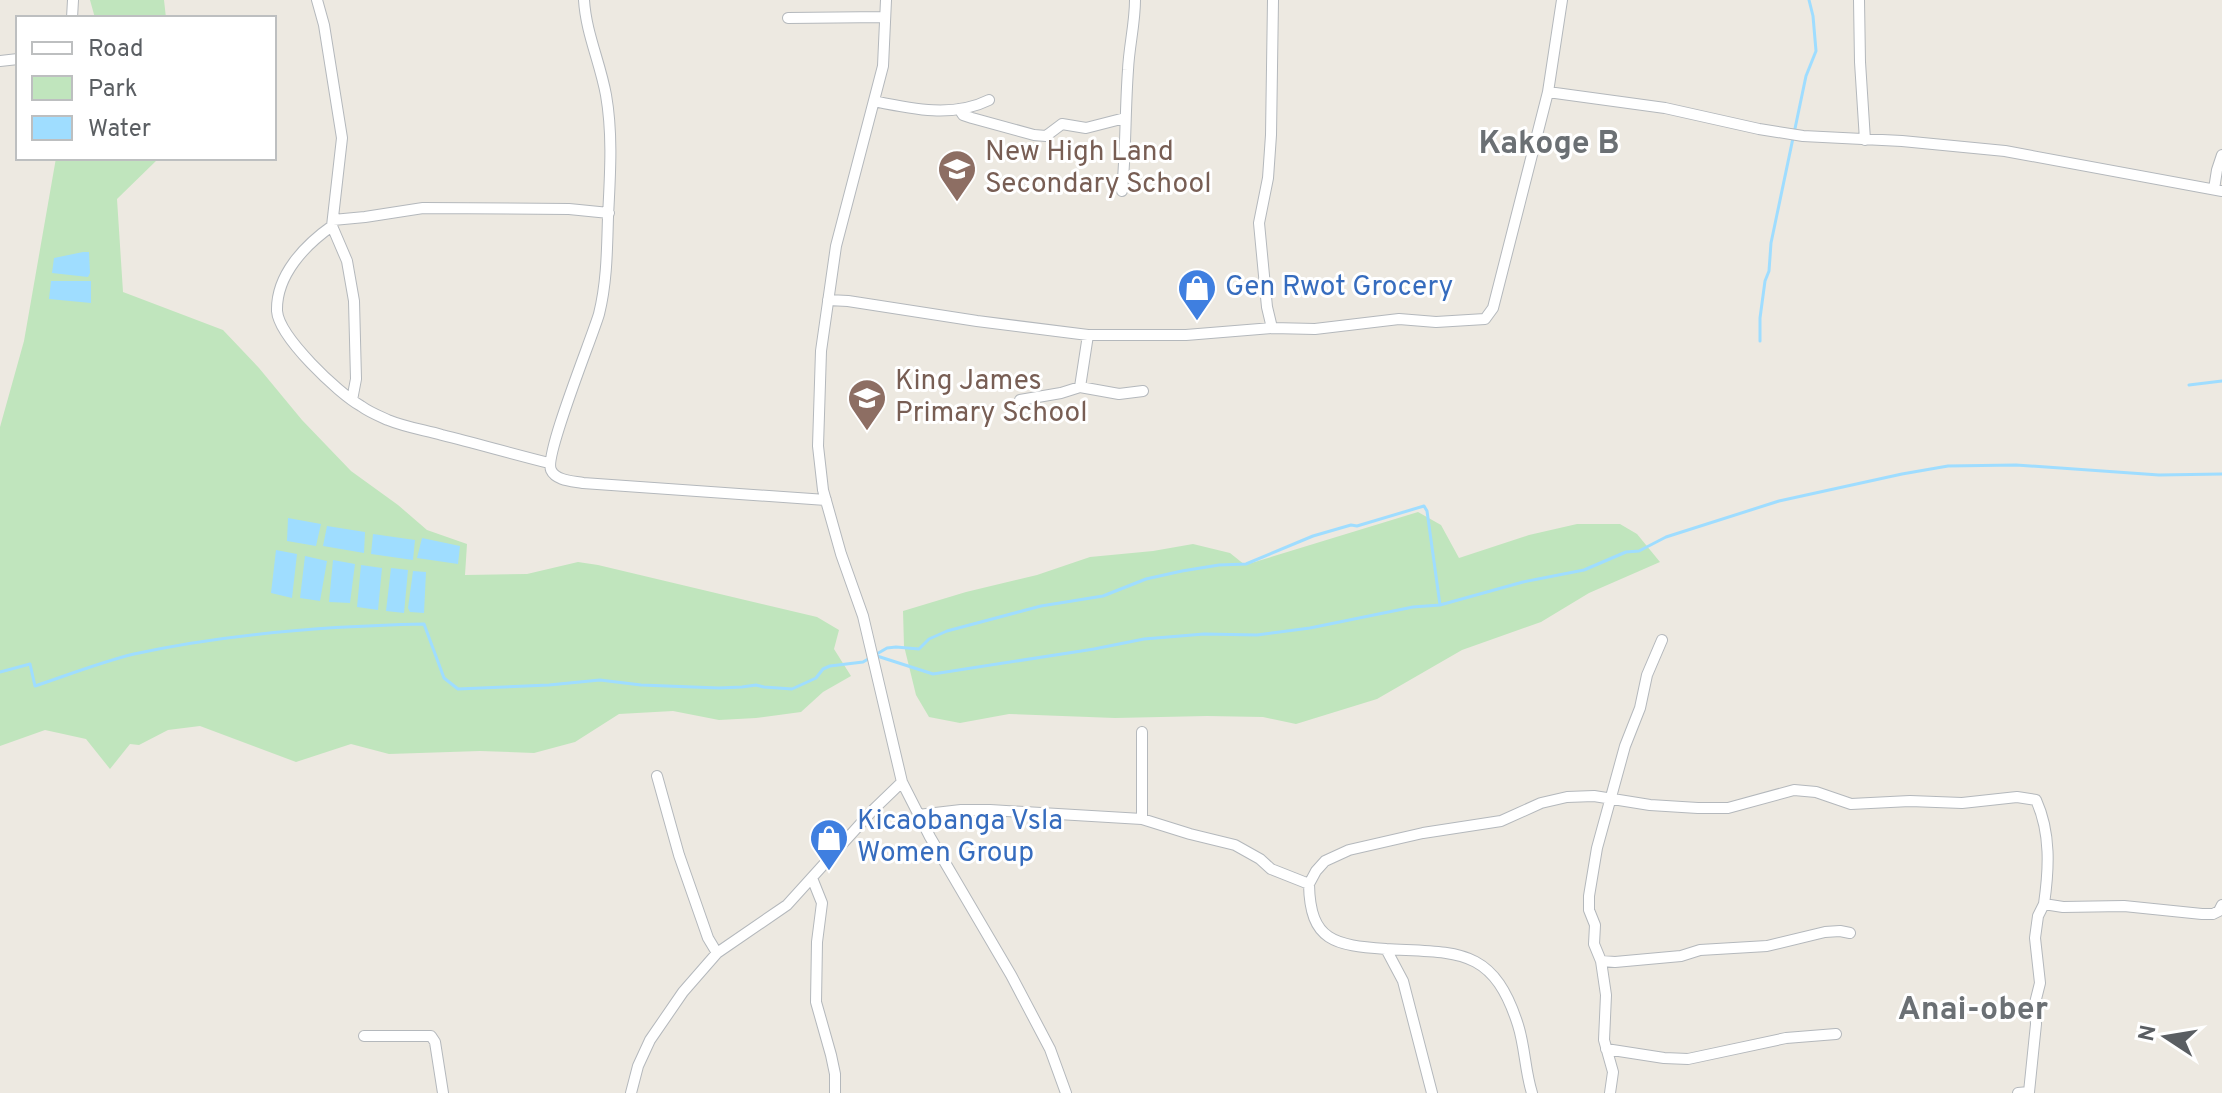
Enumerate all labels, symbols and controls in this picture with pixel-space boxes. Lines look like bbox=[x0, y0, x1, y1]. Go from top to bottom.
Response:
legend bbox=[16, 16, 276, 160]
text: Road bbox=[88, 35, 144, 65]
text: Park bbox=[88, 75, 138, 105]
text: Water bbox=[88, 115, 151, 145]
district label: Kakoge B bbox=[1478, 125, 1620, 165]
place label: New High Land Secondary School bbox=[985, 135, 1212, 203]
school or university icon: New High Land Secondary School bbox=[936, 148, 978, 203]
shop icon: Gen Rwot Grocery bbox=[1176, 267, 1218, 322]
place label: Gen Rwot Grocery bbox=[1225, 270, 1453, 306]
place label: King James Primary School bbox=[895, 364, 1087, 432]
school or university icon: King James Primary School bbox=[846, 377, 888, 432]
place label: Kicaobanga Vsla Women Group bbox=[857, 804, 1063, 872]
shop icon: Kicaobanga Vsla Women Group bbox=[808, 817, 850, 872]
district label: Anai-ober bbox=[1898, 991, 2048, 1031]
north arrow bbox=[2126, 997, 2206, 1077]
text: N bbox=[2134, 1023, 2164, 1044]

